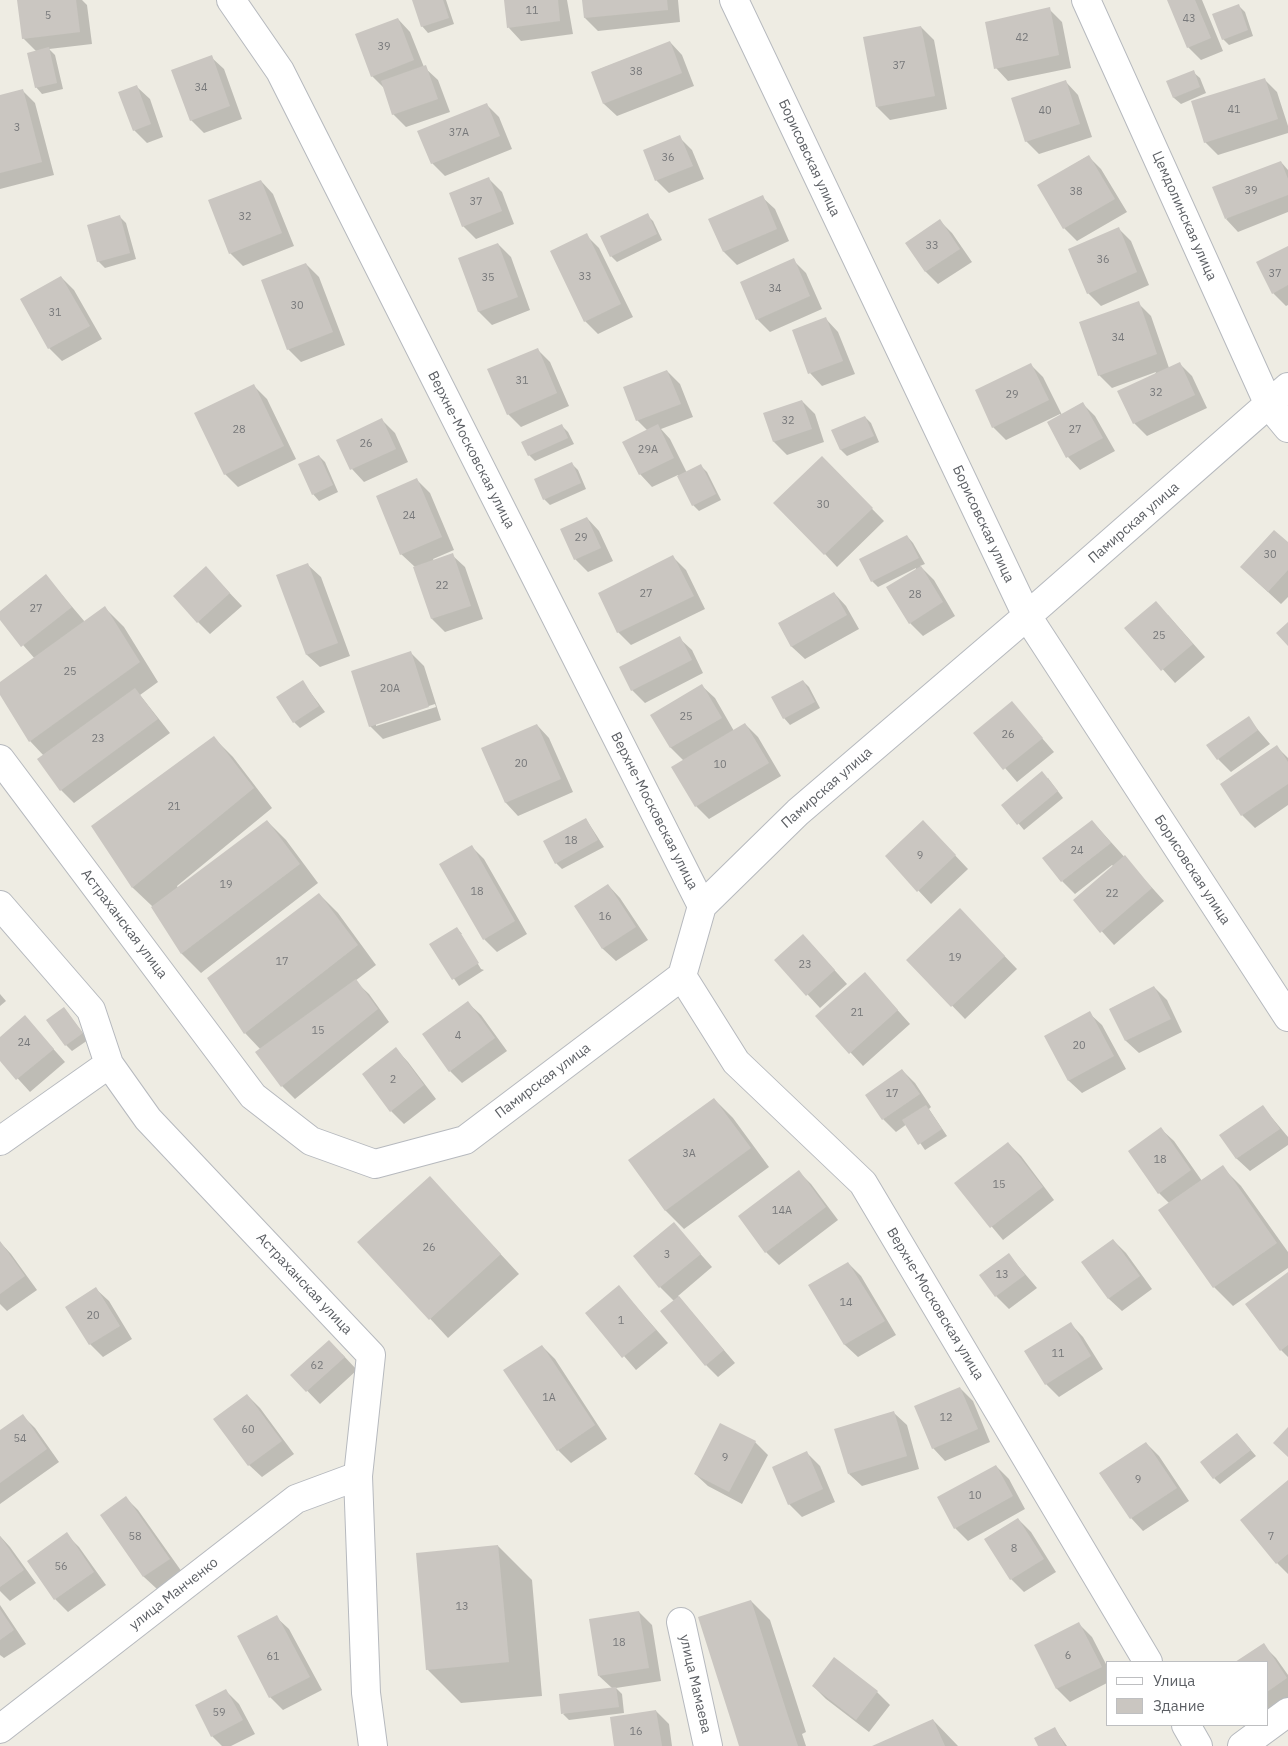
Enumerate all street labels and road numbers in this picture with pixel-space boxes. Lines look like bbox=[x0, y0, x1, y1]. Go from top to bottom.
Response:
street label: Борисовская улица bbox=[774, 97, 844, 219]
street label: Цемдолинская улица bbox=[1148, 149, 1220, 283]
street label: Верхне-Московская улица bbox=[424, 368, 518, 532]
street label: Борисовская улица bbox=[948, 463, 1018, 585]
street label: Памирская улица bbox=[1085, 479, 1183, 567]
street label: Верхне-Московская улица bbox=[607, 729, 701, 893]
street label: Памирская улица bbox=[778, 744, 876, 832]
street label: Борисовская улица bbox=[1150, 812, 1234, 928]
street label: Астраханская улица bbox=[77, 866, 171, 982]
street label: Памирская улица bbox=[492, 1040, 594, 1122]
street label: Верхне-Московская улица bbox=[883, 1225, 987, 1383]
street label: Астраханская улица bbox=[253, 1230, 355, 1338]
street label: улица Манченко bbox=[126, 1554, 222, 1634]
street label: улица Мамаева bbox=[675, 1633, 715, 1735]

